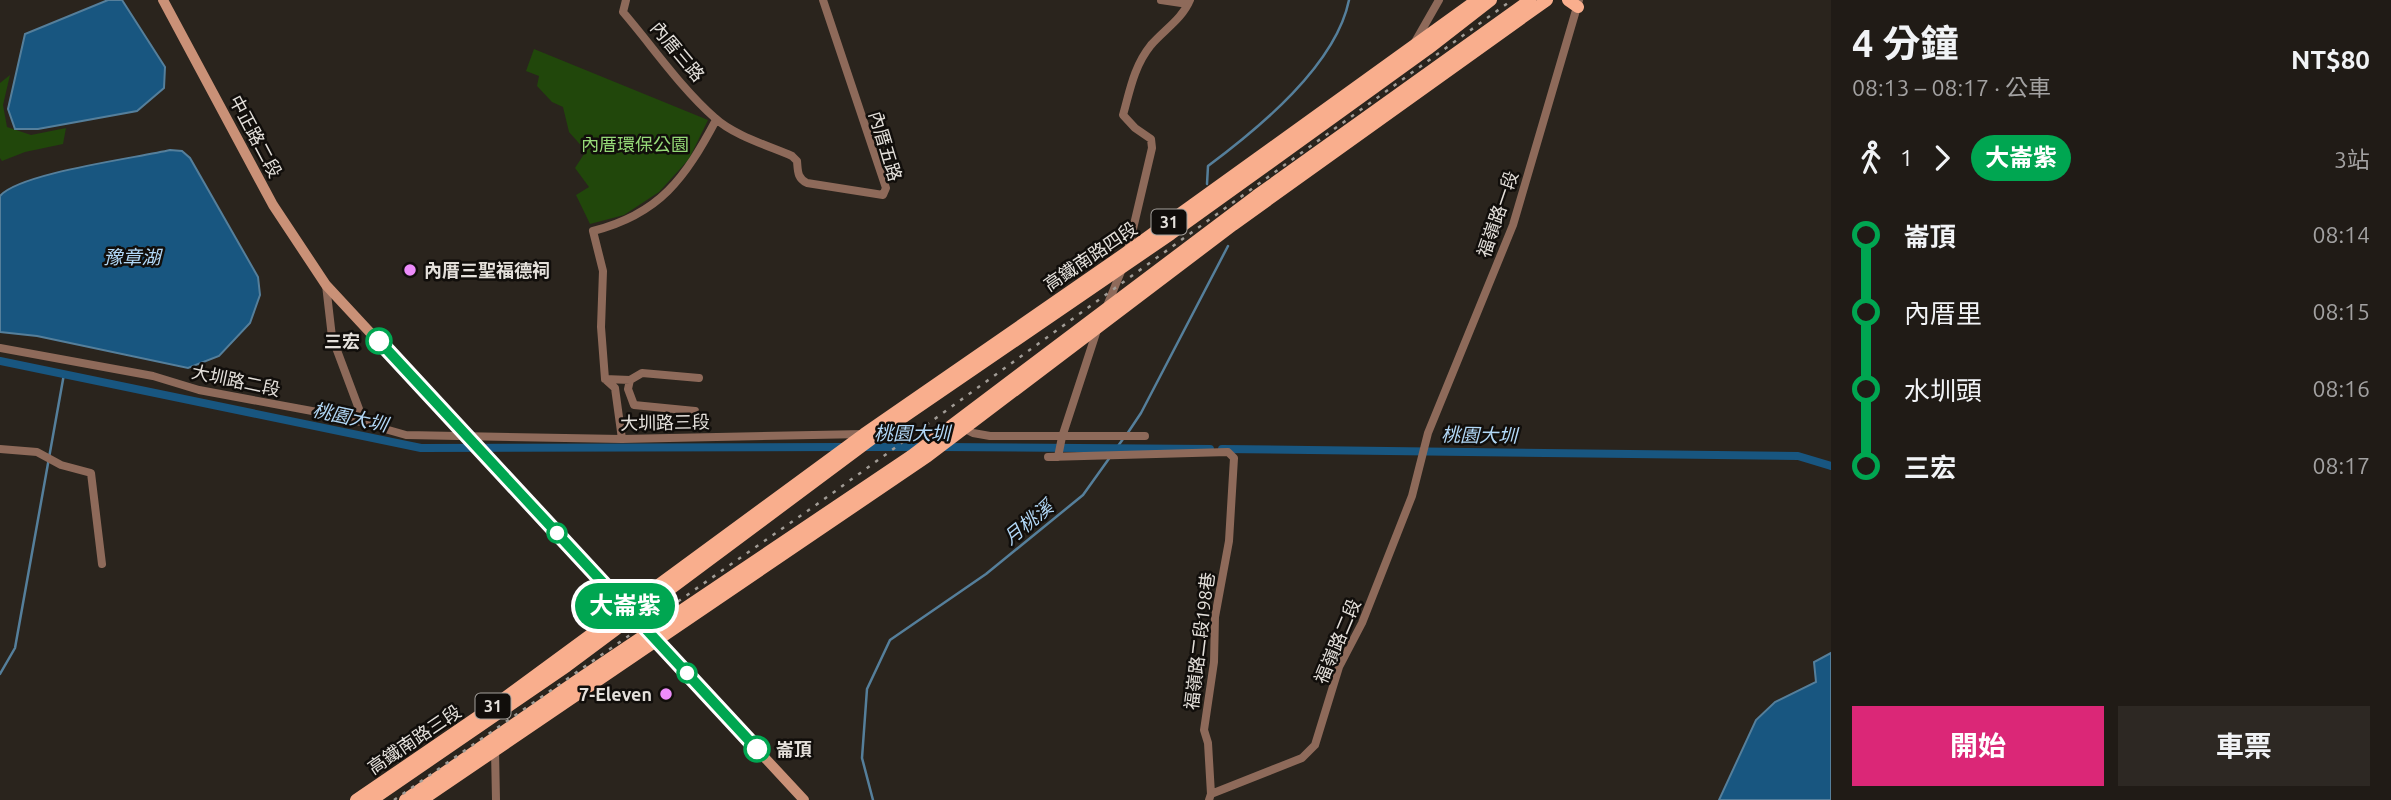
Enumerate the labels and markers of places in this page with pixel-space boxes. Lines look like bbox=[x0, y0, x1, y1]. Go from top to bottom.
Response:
place label: 內厝三聖福德祠 bbox=[424, 260, 550, 280]
marker: 內厝三聖福德祠 bbox=[402, 262, 418, 278]
marker: 三宏 bbox=[366, 328, 392, 354]
place label: 三宏 bbox=[324, 331, 360, 351]
unlabelled marker bbox=[547, 523, 567, 543]
unlabelled marker bbox=[677, 663, 697, 683]
place label: 7-Eleven bbox=[579, 684, 652, 704]
marker: 7-Eleven bbox=[658, 686, 674, 702]
marker: 崙頂 bbox=[744, 736, 770, 762]
place label: 崙頂 bbox=[776, 739, 812, 759]

